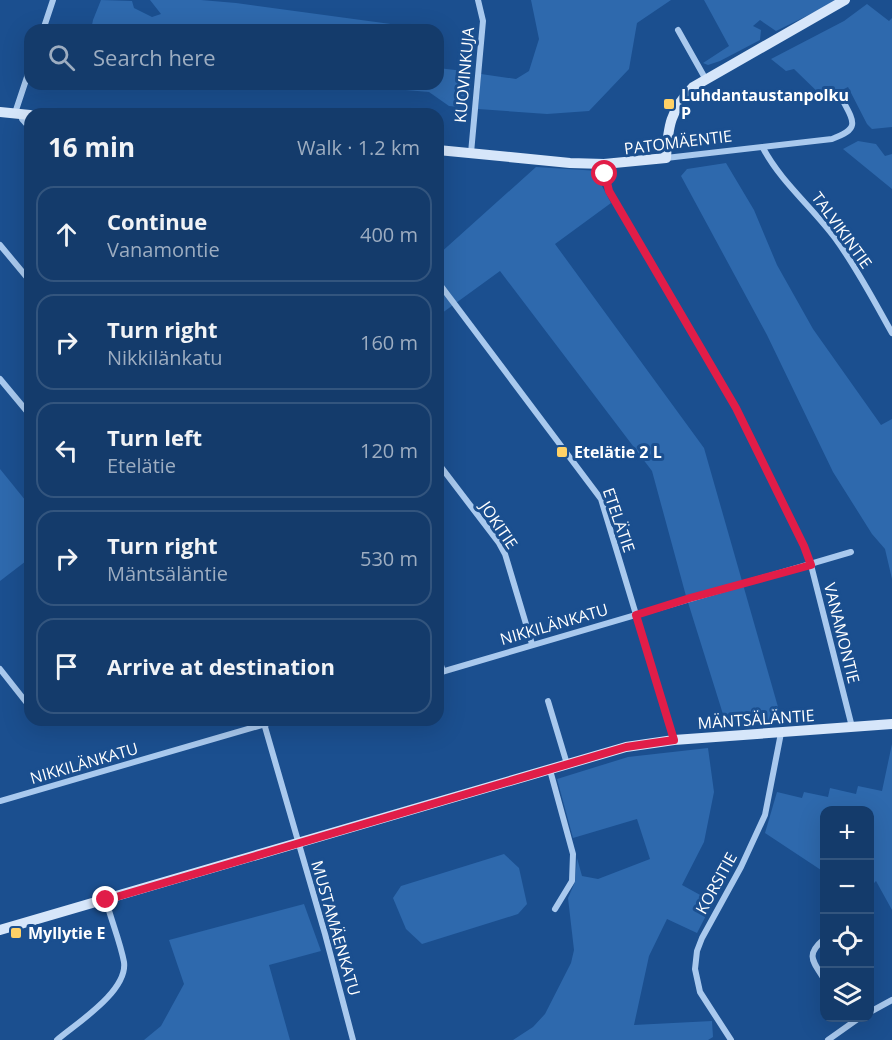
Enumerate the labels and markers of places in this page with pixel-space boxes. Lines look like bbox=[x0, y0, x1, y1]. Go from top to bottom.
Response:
place label: Luhdantaustanpolku P bbox=[681, 84, 849, 124]
marker: Luhdantaustanpolku P bbox=[662, 97, 676, 111]
place label: Etelätie 2 L bbox=[574, 441, 662, 463]
marker: Etelätie 2 L bbox=[555, 445, 569, 459]
place label: Myllytie E bbox=[28, 922, 105, 944]
marker: Myllytie E bbox=[9, 926, 23, 940]

